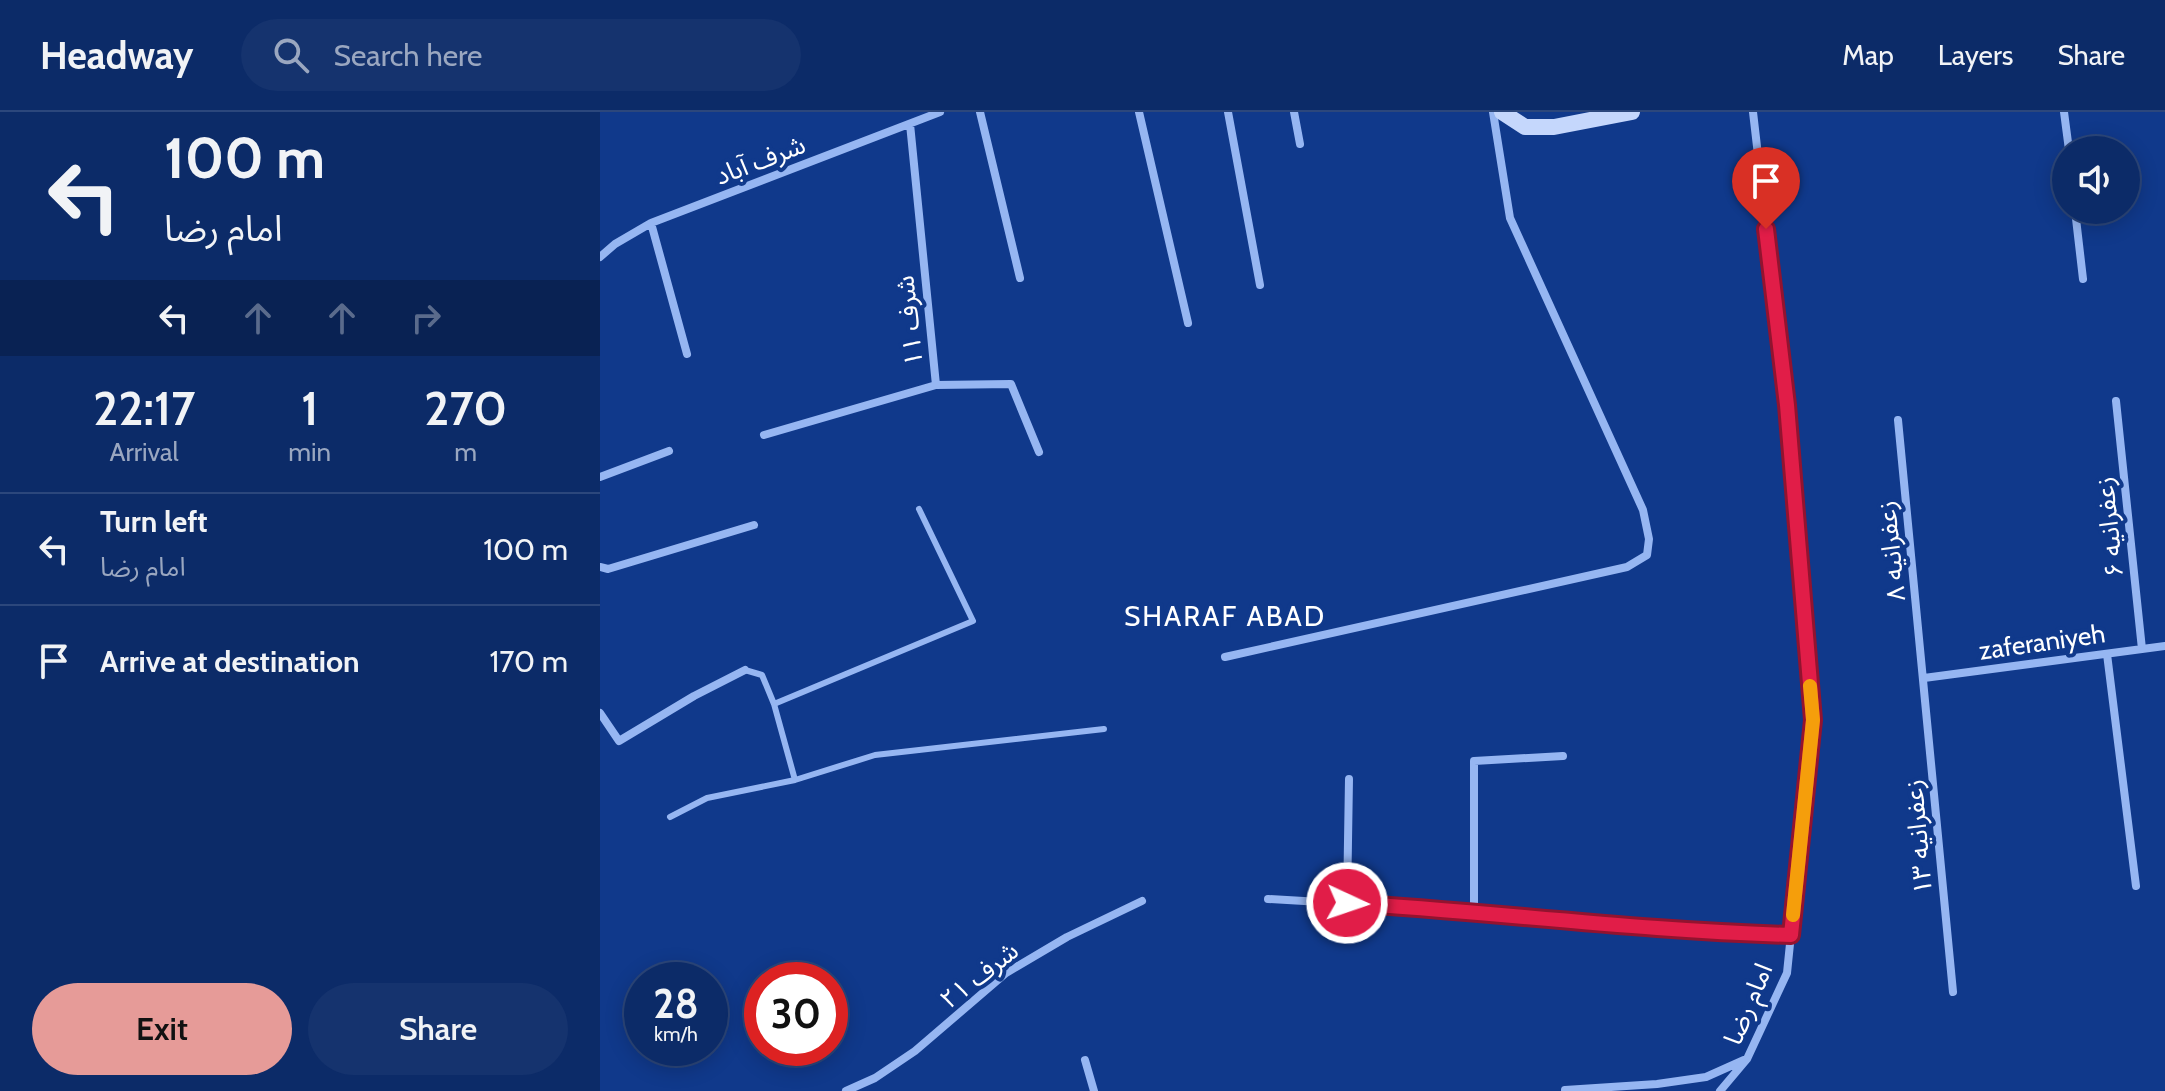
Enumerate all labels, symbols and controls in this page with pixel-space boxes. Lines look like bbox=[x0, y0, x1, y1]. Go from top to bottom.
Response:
search box bbox=[241, 19, 801, 91]
text: Headway bbox=[40, 32, 193, 79]
icon: search bbox=[269, 33, 313, 77]
text: Search here bbox=[333, 37, 482, 74]
text: Map bbox=[1842, 38, 1894, 72]
text: Layers bbox=[1938, 38, 2013, 72]
text: Share bbox=[2057, 38, 2125, 72]
text: 100 m bbox=[164, 124, 325, 192]
street label: شرف آباد bbox=[710, 128, 810, 192]
map controls bbox=[2052, 136, 2140, 224]
button: sound bbox=[2052, 136, 2140, 224]
icon: left bbox=[32, 144, 136, 248]
pin bbox=[1732, 147, 1800, 229]
icon: arrive bbox=[1744, 159, 1788, 203]
text: امام رضا bbox=[164, 206, 283, 250]
street label: شرف ۱۱ bbox=[888, 274, 930, 368]
icon: left bbox=[152, 296, 196, 340]
icon: ahead bbox=[236, 296, 280, 340]
icon: ahead bbox=[320, 296, 364, 340]
icon: right bbox=[404, 296, 448, 340]
text: 22:17 bbox=[93, 379, 195, 437]
text: 1 bbox=[301, 379, 318, 437]
text: 270 bbox=[424, 379, 507, 437]
text: Arrival bbox=[110, 436, 179, 468]
text: min bbox=[288, 436, 331, 468]
text: m bbox=[454, 436, 477, 468]
street label: زعفرانیه ۶ bbox=[2088, 475, 2130, 579]
street label: زعفرانیه ۸ bbox=[1870, 499, 1912, 603]
text: Turn left bbox=[100, 503, 208, 540]
icon: left bbox=[32, 527, 76, 571]
text: 100 m bbox=[483, 531, 568, 568]
text: امام رضا bbox=[100, 551, 186, 583]
district label: SHARAF ABAD bbox=[1124, 599, 1326, 633]
street label: zaferaniyeh bbox=[1977, 617, 2107, 667]
icon: arrive bbox=[32, 639, 76, 683]
text: Arrive at destination bbox=[100, 643, 360, 680]
text: 170 m bbox=[489, 643, 568, 680]
street label: زعفرانیه ۱۳ bbox=[1897, 778, 1939, 896]
position arrow bbox=[1305, 861, 1389, 945]
street label: شرف ۲۱ bbox=[933, 934, 1025, 1016]
street label: امام رضا bbox=[1717, 958, 1783, 1051]
speed limit sign: 30 bbox=[744, 962, 848, 1066]
text: 28 bbox=[653, 979, 699, 1028]
button: Exit bbox=[32, 983, 292, 1075]
button: Share bbox=[308, 983, 568, 1075]
text: km/h bbox=[654, 1022, 698, 1046]

